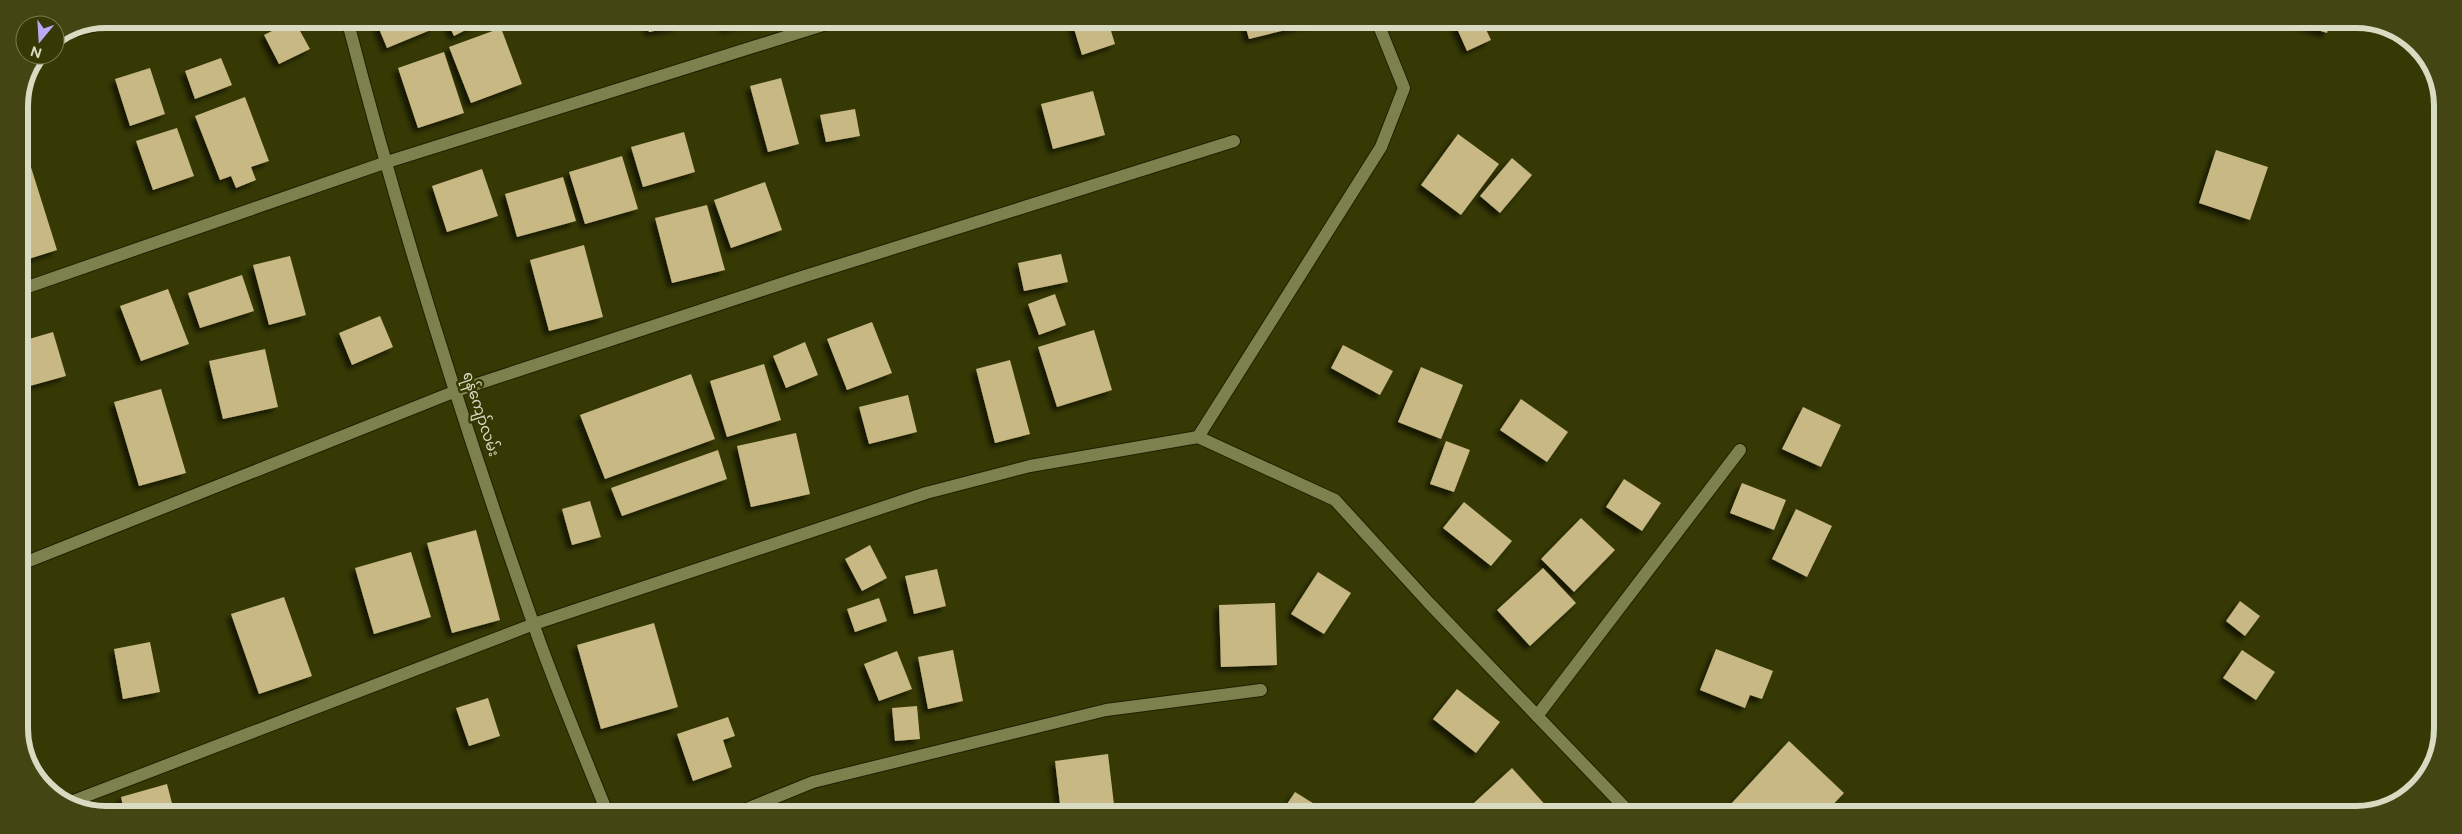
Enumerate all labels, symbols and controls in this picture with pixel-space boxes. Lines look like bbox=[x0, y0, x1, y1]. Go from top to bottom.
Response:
north arrow bbox=[15, 15, 65, 65]
text: N bbox=[28, 42, 44, 62]
street label: ရန်ကျော်လမ်း bbox=[456, 369, 504, 460]

